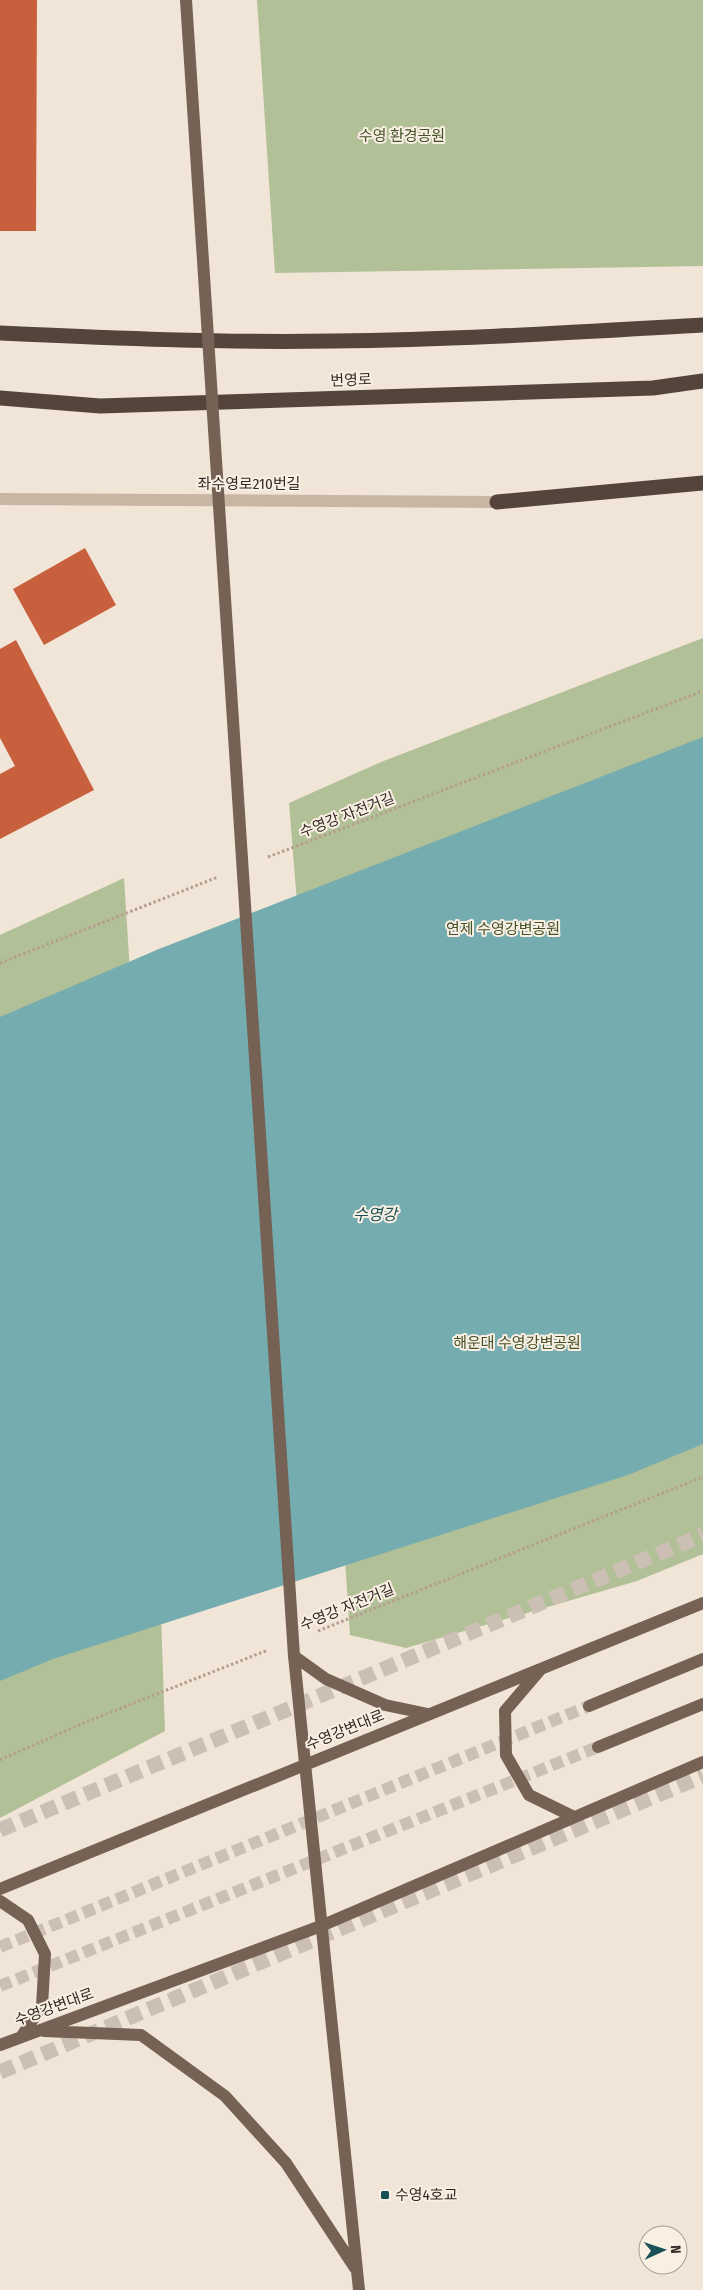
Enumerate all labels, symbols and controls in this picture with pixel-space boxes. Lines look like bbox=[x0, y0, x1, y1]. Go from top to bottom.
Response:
park label: 수영 환경공원 bbox=[359, 127, 445, 145]
street label: 번영로 bbox=[330, 370, 372, 390]
street label: 좌수영로210번길 bbox=[198, 475, 300, 493]
street label: 수영강 자전거길 bbox=[297, 789, 397, 841]
park label: 연제 수영강변공원 bbox=[446, 920, 560, 938]
water label: 수영강 bbox=[353, 1205, 399, 1224]
park label: 해운대 수영강변공원 bbox=[453, 1334, 581, 1352]
street label: 수영강 자전거길 bbox=[297, 1580, 397, 1634]
street label: 수영강변대로 bbox=[303, 1706, 387, 1754]
street label: 수영강변대로 bbox=[12, 1984, 96, 2030]
place label: 수영4호교 bbox=[395, 2186, 457, 2204]
marker: 수영4호교 bbox=[379, 2189, 391, 2201]
north arrow bbox=[638, 2225, 688, 2275]
text: N bbox=[667, 2245, 684, 2254]

